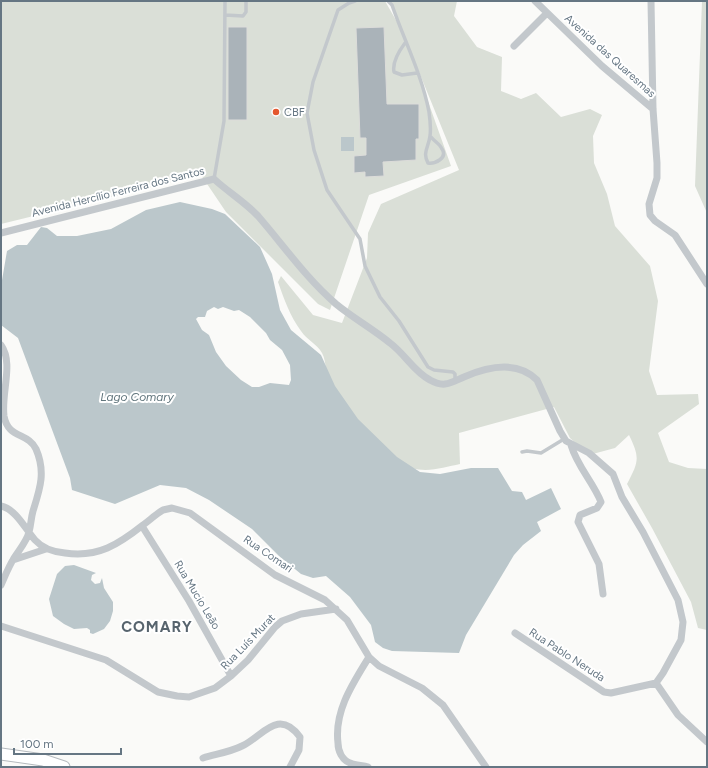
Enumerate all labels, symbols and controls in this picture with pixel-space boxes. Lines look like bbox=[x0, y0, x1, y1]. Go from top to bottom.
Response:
street label: Avenida das Quaresmas bbox=[562, 12, 658, 100]
place label: CBF bbox=[284, 106, 305, 119]
marker: CBF bbox=[271, 107, 281, 117]
street label: Avenida Hercílio Ferreira dos Santos bbox=[30, 164, 206, 220]
water label: Lago Comary bbox=[100, 390, 174, 404]
street label: Rua Comari bbox=[241, 533, 295, 575]
street label: Rua Mucio Leão bbox=[171, 558, 223, 632]
street label: Rua Luís Murat bbox=[218, 611, 278, 673]
district label: COMARY bbox=[121, 618, 193, 636]
street label: Rua Pablo Neruda bbox=[527, 626, 607, 684]
scale bar bbox=[14, 730, 121, 756]
text: 100 m bbox=[20, 737, 54, 751]

